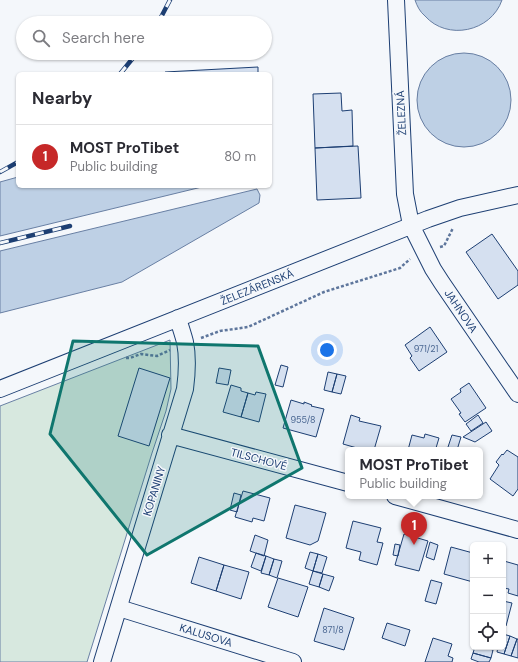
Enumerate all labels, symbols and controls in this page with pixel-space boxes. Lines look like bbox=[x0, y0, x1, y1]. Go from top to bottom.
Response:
search box bbox=[16, 16, 272, 60]
icon: search bbox=[30, 27, 52, 49]
text: Search here bbox=[62, 28, 145, 48]
text: Nearby bbox=[32, 87, 92, 109]
street label: ŽELEZNÁ bbox=[393, 90, 409, 136]
text: MOST ProTibet bbox=[70, 138, 179, 158]
text: 1 bbox=[43, 148, 47, 165]
text: 80 m bbox=[224, 148, 256, 165]
text: Public building bbox=[70, 158, 158, 175]
street label: ŽELEZÁRENSKÁ bbox=[218, 266, 296, 308]
street label: JAHNOVA bbox=[441, 287, 481, 335]
your location bbox=[317, 340, 337, 360]
house number: 971/21 bbox=[414, 343, 438, 355]
house number: 955/8 bbox=[290, 414, 316, 426]
street label: TILSCHOVÉ bbox=[229, 445, 289, 473]
popup bbox=[345, 447, 483, 499]
text: MOST ProTibet bbox=[359, 455, 469, 475]
street label: KOPANINY bbox=[140, 464, 168, 518]
text: Public building bbox=[359, 475, 447, 492]
pin: 1 bbox=[401, 512, 427, 545]
map controls bbox=[470, 542, 506, 650]
button: + bbox=[470, 542, 506, 578]
button: − bbox=[470, 578, 506, 614]
button: locate bbox=[470, 614, 506, 650]
street label: KALUSOVA bbox=[178, 620, 234, 650]
house number: 871/8 bbox=[322, 624, 344, 636]

